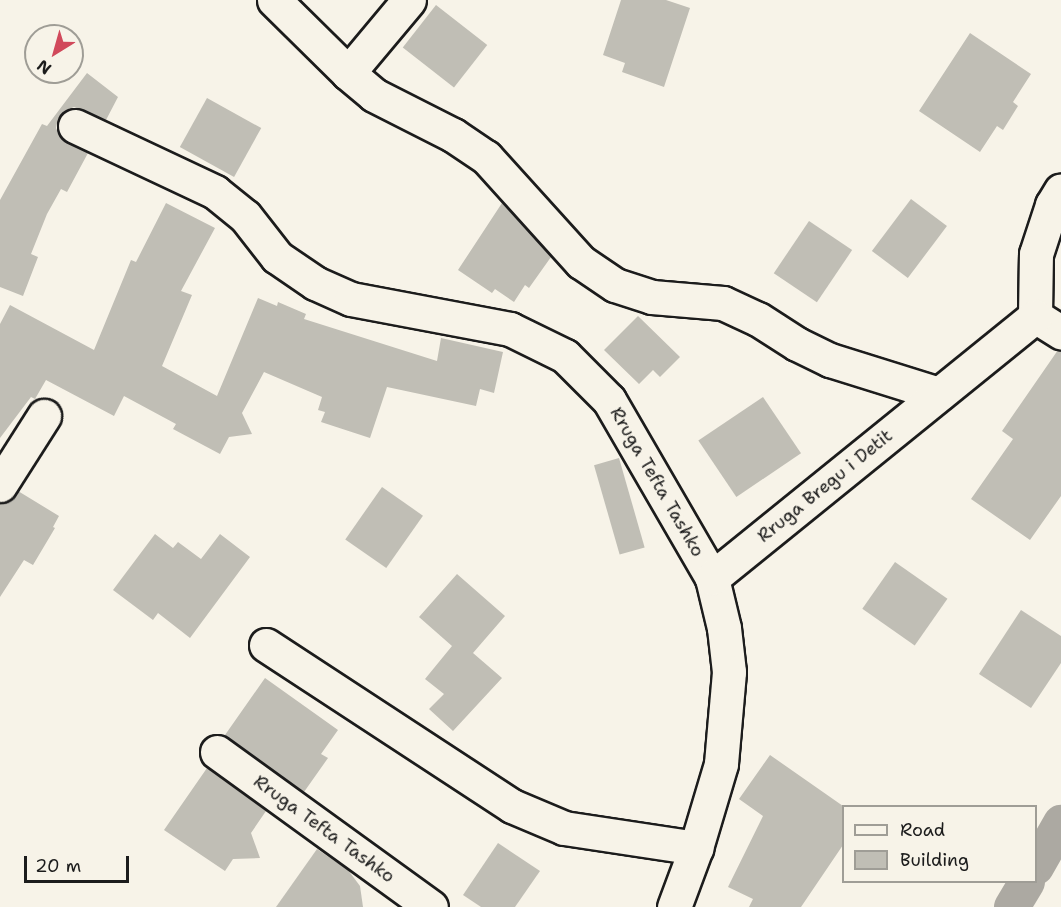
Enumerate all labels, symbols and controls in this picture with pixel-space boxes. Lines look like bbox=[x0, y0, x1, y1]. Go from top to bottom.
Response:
north arrow bbox=[24, 24, 84, 84]
text: N bbox=[33, 55, 55, 79]
street label: Rruga Tefta Tashko bbox=[605, 403, 709, 561]
street label: Rruga Bregu i Detit bbox=[753, 425, 897, 547]
street label: Rruga Tefta Tashko bbox=[249, 771, 399, 887]
legend bbox=[842, 805, 1037, 883]
text: Road bbox=[900, 818, 945, 842]
scale bar bbox=[27, 844, 132, 882]
text: Building bbox=[900, 848, 969, 872]
text: 20 m bbox=[35, 854, 81, 878]

